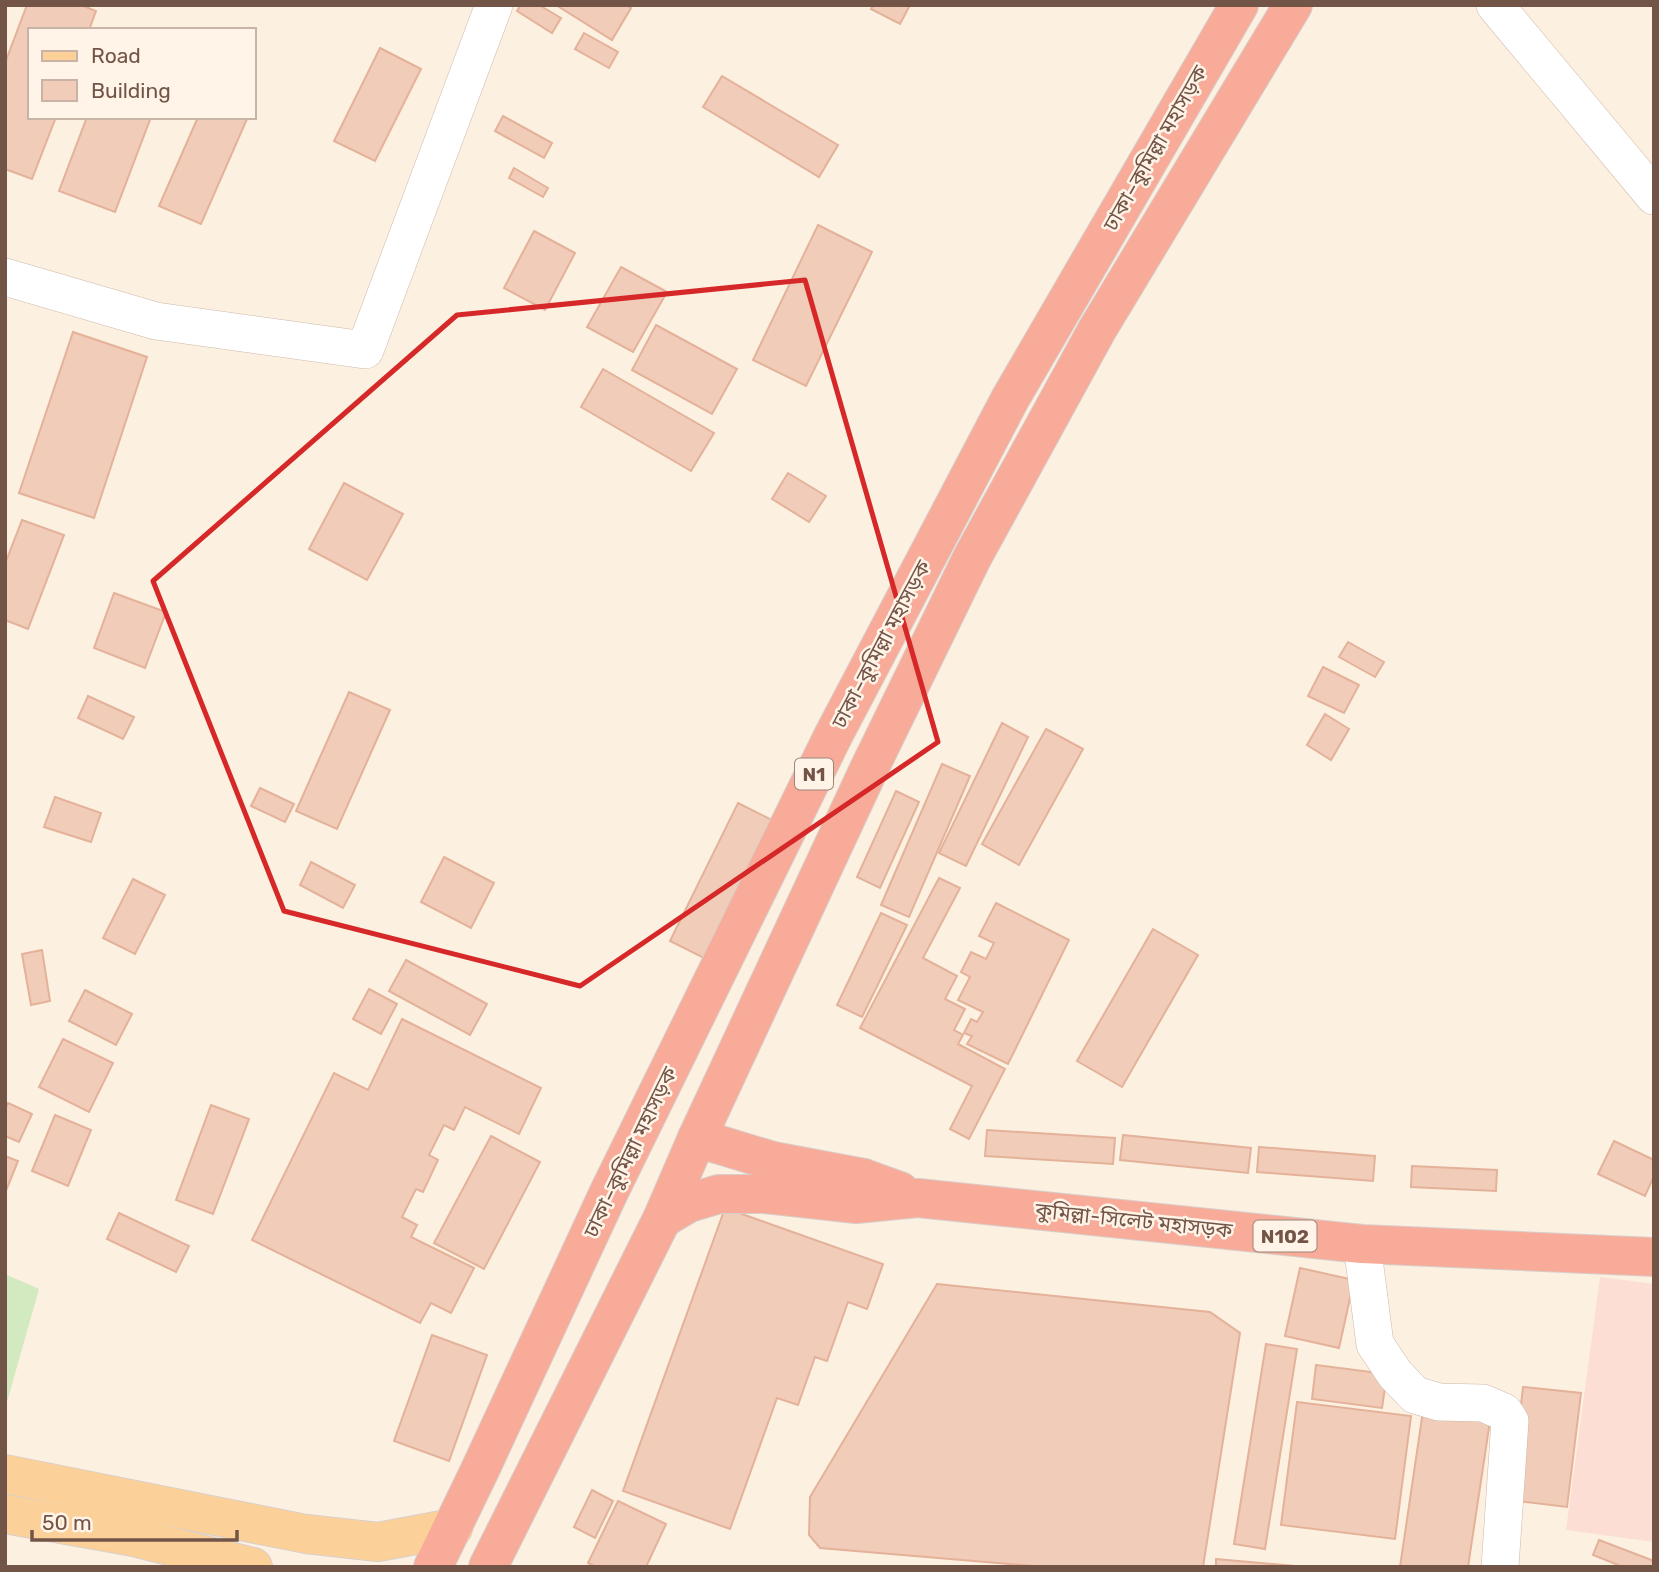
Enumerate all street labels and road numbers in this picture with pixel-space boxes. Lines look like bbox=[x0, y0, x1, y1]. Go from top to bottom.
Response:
street label: ঢাকা–কুমিল্লা মহাসড়ক bbox=[1097, 60, 1213, 236]
street label: ঢাকা–কুমিল্লা মহাসড়ক bbox=[826, 555, 936, 733]
road number: N1 bbox=[795, 758, 833, 790]
street label: ঢাকা–কুমিল্লা মহাসড়ক bbox=[577, 1062, 683, 1242]
street label: কুমিল্লা-সিলেট মহাসড়ক bbox=[1033, 1197, 1235, 1243]
road number: N102 bbox=[1254, 1220, 1316, 1252]

